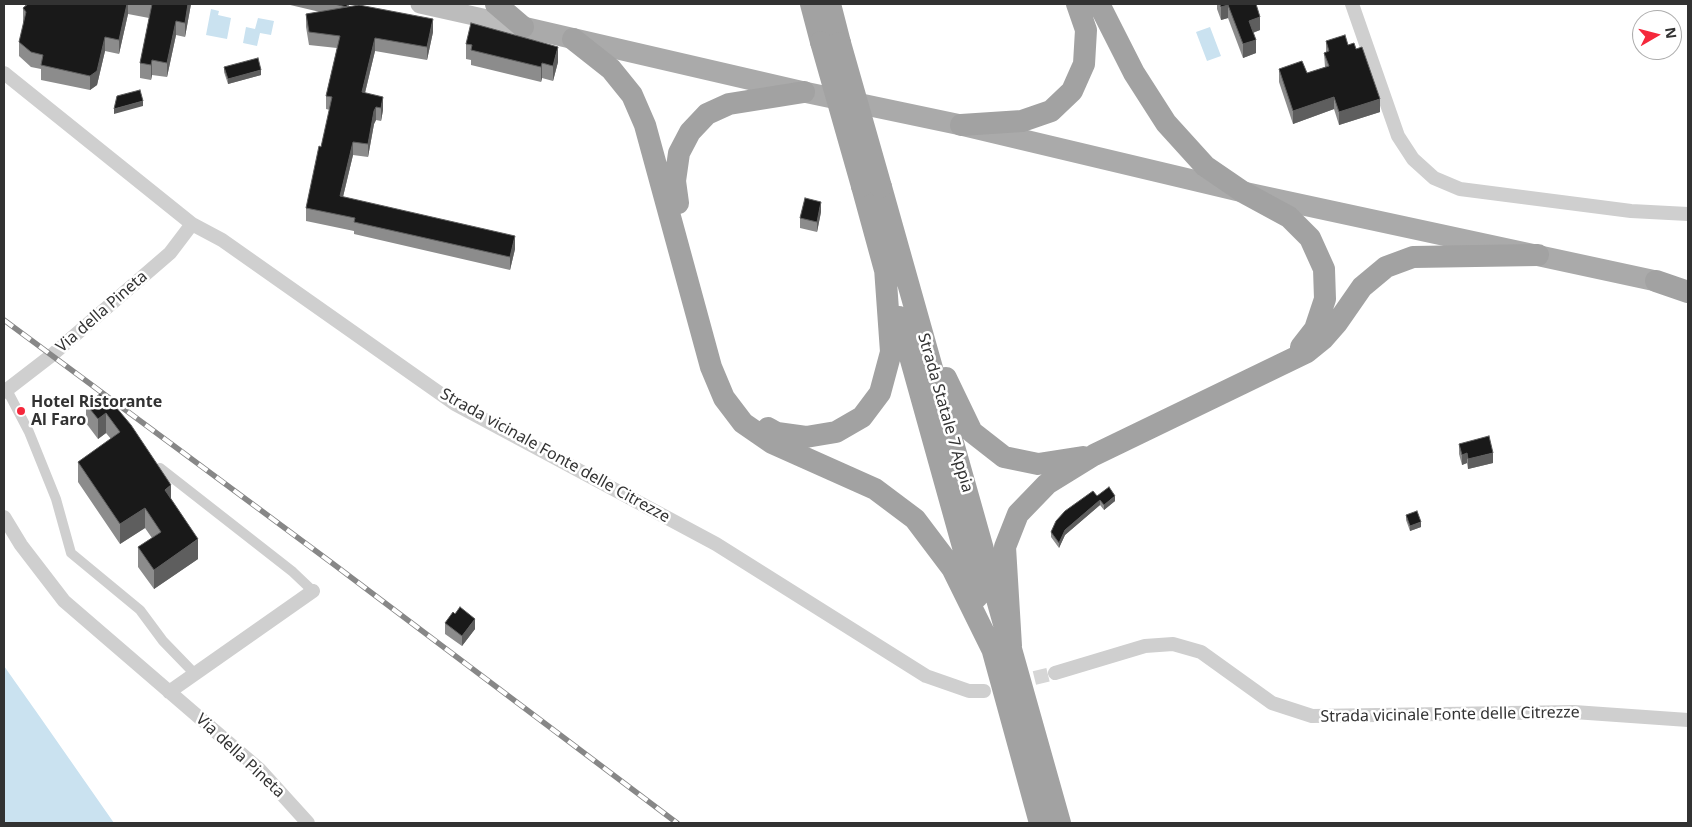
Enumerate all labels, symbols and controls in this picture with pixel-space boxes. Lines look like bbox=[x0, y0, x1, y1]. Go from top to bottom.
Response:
north arrow bbox=[1632, 10, 1682, 60]
text: N bbox=[1661, 26, 1682, 40]
street label: Via della Pineta bbox=[52, 267, 152, 357]
street label: Strada Statale 7 Appia bbox=[913, 331, 977, 495]
street label: Strada vicinale Fonte delle Citrezze bbox=[437, 385, 673, 527]
place label: Hotel Ristorante Al Faro bbox=[31, 392, 162, 430]
marker: Hotel Ristorante Al Faro bbox=[15, 405, 27, 417]
street label: Strada vicinale Fonte delle Citrezze bbox=[1320, 703, 1580, 727]
street label: Via della Pineta bbox=[192, 710, 288, 802]

